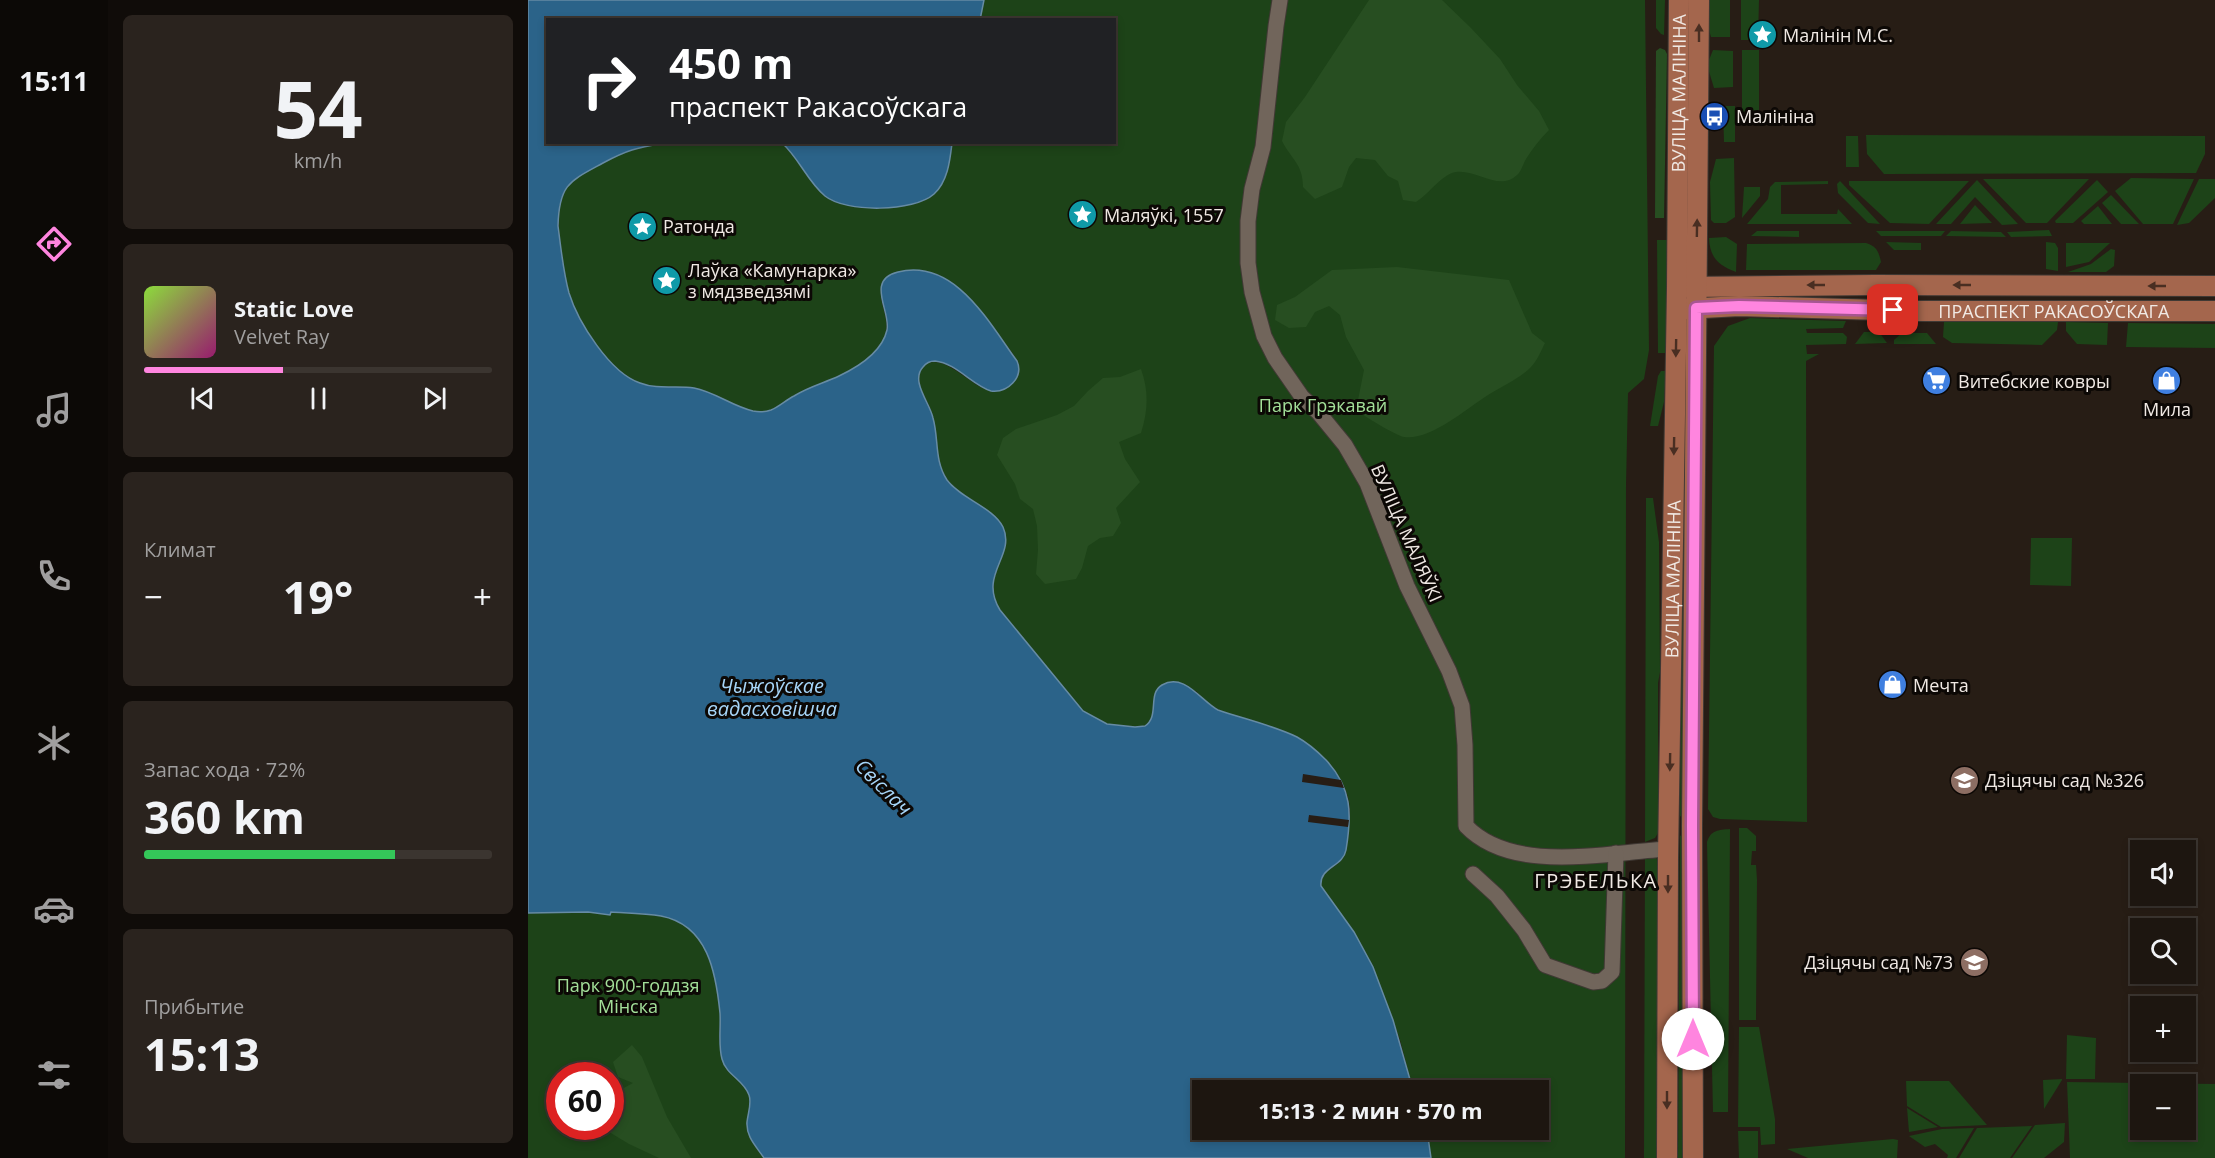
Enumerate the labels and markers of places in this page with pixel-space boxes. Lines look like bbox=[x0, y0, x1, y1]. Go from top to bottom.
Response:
place icon: Малінін М.С. bbox=[1746, 19, 1778, 51]
place label: Малінін М.С. bbox=[1783, 23, 1893, 47]
bus stop icon: Малініна bbox=[1699, 100, 1731, 132]
place label: Малініна bbox=[1736, 104, 1814, 128]
place icon: Маляўкі, 1557 bbox=[1067, 199, 1099, 231]
place label: Маляўкі, 1557 bbox=[1104, 203, 1224, 227]
place icon: Ратонда bbox=[626, 210, 658, 242]
place label: Ратонда bbox=[663, 214, 735, 238]
place label: Лаўка «Камунарка» з мядзведзямі bbox=[688, 258, 856, 303]
place icon: Лаўка «Камунарка» з мядзведзямі bbox=[651, 264, 683, 296]
pin bbox=[1867, 284, 1918, 335]
shop icon: Мила bbox=[2151, 364, 2183, 396]
supermarket icon: Витебские ковры bbox=[1921, 365, 1953, 397]
place label: Витебские ковры bbox=[1958, 369, 2110, 393]
place label: Мила bbox=[2143, 397, 2191, 421]
shop icon: Мечта bbox=[1876, 669, 1908, 701]
place label: Мечта bbox=[1913, 673, 1969, 697]
school or university icon: Дзіцячы сад №326 bbox=[1948, 764, 1980, 796]
place label: Дзіцячы сад №326 bbox=[1985, 768, 2144, 792]
school or university icon: Дзіцячы сад №73 bbox=[1958, 946, 1990, 978]
place label: Дзіцячы сад №73 bbox=[1804, 950, 1953, 974]

